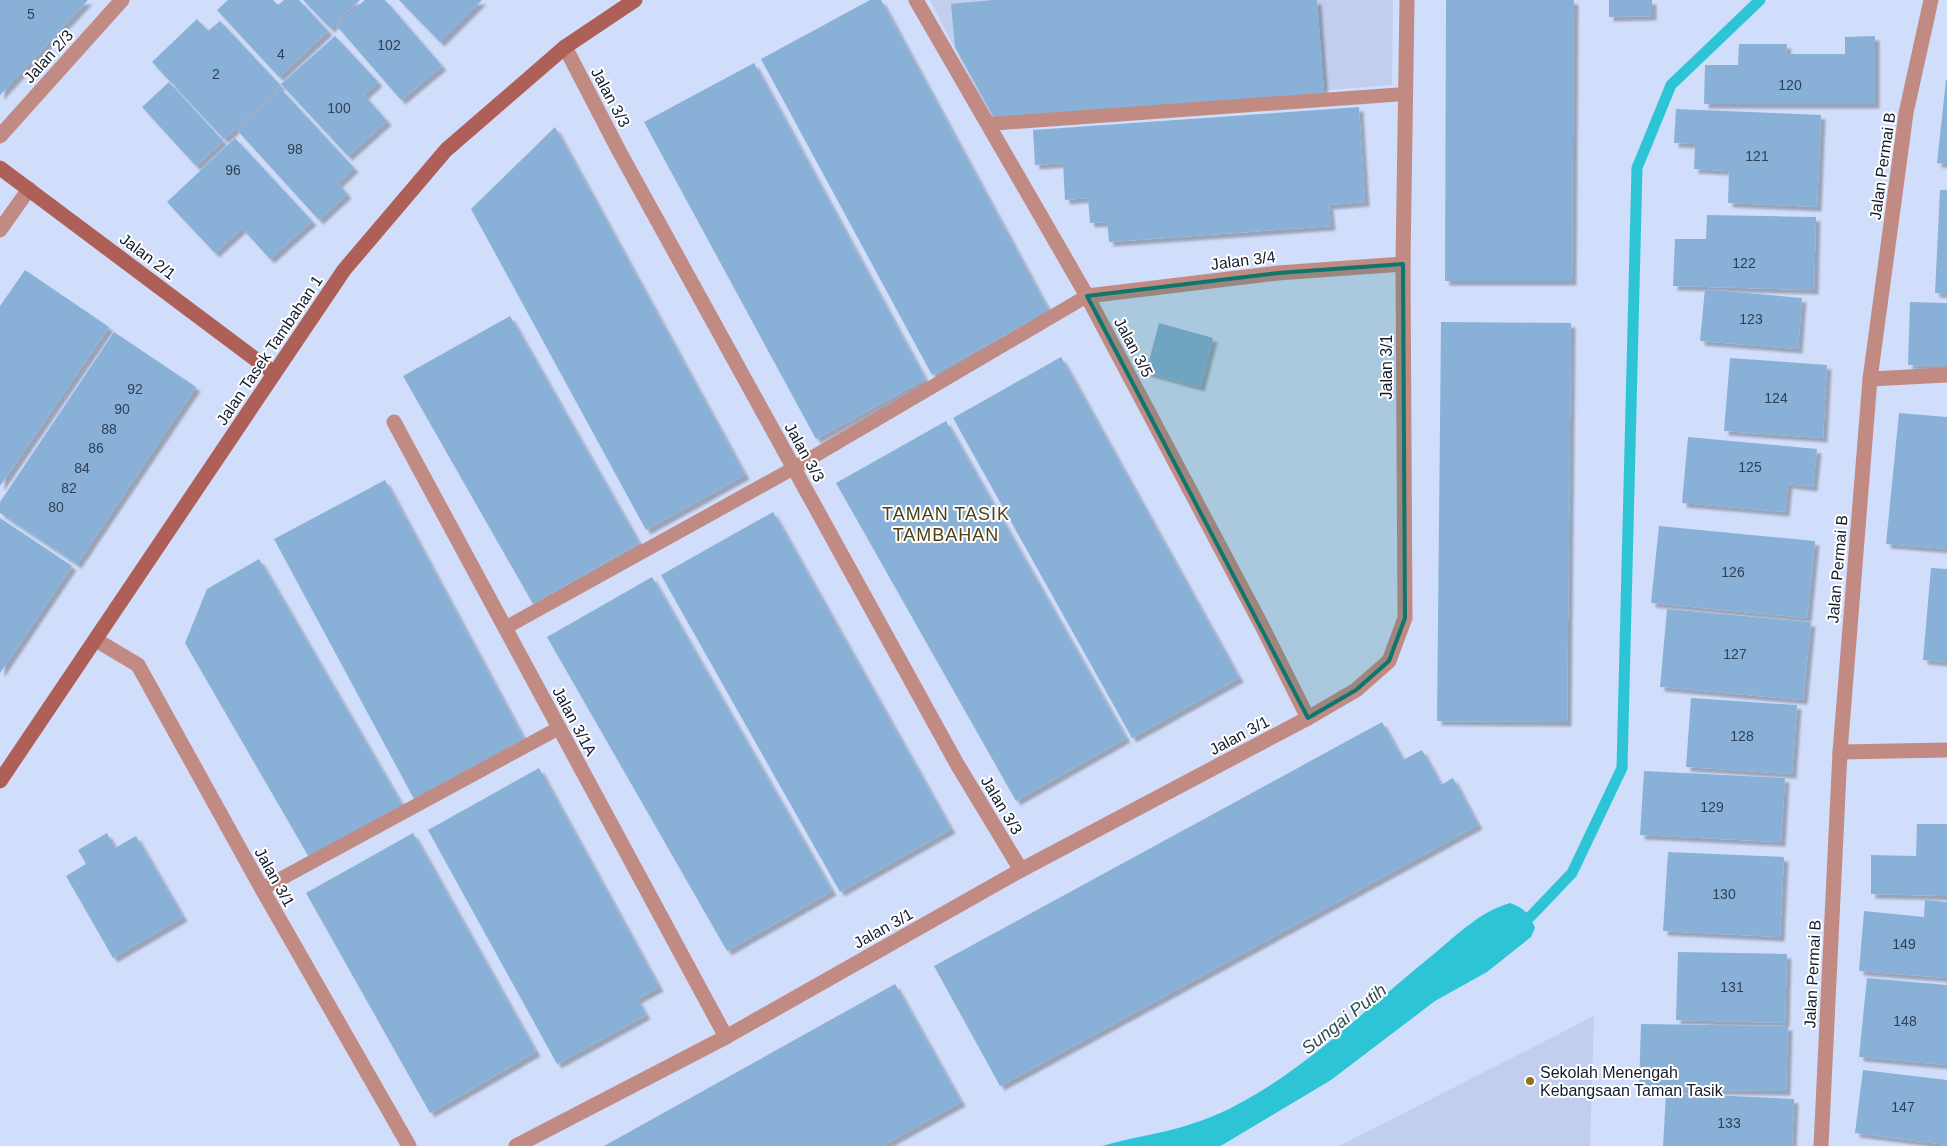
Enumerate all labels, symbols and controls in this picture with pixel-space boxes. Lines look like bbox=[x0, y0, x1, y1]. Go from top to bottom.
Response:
house number: 5 bbox=[27, 6, 35, 22]
street label: Jalan 2/3 bbox=[20, 26, 76, 86]
house number: 102 bbox=[377, 37, 401, 53]
house number: 4 bbox=[277, 46, 285, 62]
street label: Jalan 3/3 bbox=[588, 65, 633, 130]
house number: 2 bbox=[212, 66, 220, 82]
house number: 120 bbox=[1778, 77, 1802, 93]
house number: 100 bbox=[327, 100, 351, 116]
street label: Jalan Permai B bbox=[1867, 111, 1898, 221]
house number: 98 bbox=[287, 141, 303, 157]
house number: 121 bbox=[1745, 148, 1769, 164]
house number: 96 bbox=[225, 162, 241, 178]
street label: Jalan 2/1 bbox=[117, 230, 179, 283]
street label: Jalan 3/4 bbox=[1210, 248, 1276, 273]
house number: 122 bbox=[1732, 255, 1756, 271]
street label: Jalan Tasek Tambahan 1 bbox=[213, 272, 326, 428]
house number: 123 bbox=[1739, 311, 1763, 327]
street label: Jalan 3/5 bbox=[1111, 315, 1156, 380]
street label: Jalan 3/1 bbox=[1378, 334, 1395, 399]
house number: 92 bbox=[127, 381, 143, 397]
house number: 124 bbox=[1764, 390, 1788, 406]
house number: 90 bbox=[114, 401, 130, 417]
street label: Jalan 3/3 bbox=[781, 420, 828, 485]
house number: 88 bbox=[101, 421, 117, 437]
house number: 86 bbox=[88, 440, 104, 456]
house number: 125 bbox=[1738, 459, 1762, 475]
house number: 84 bbox=[74, 460, 90, 476]
house number: 82 bbox=[61, 480, 77, 496]
house number: 80 bbox=[48, 499, 64, 515]
district label: TAMAN TASIK TAMBAHAN bbox=[882, 504, 1010, 545]
street label: Jalan Permai B bbox=[1824, 514, 1851, 624]
house number: 126 bbox=[1721, 564, 1745, 580]
house number: 127 bbox=[1723, 646, 1747, 662]
street label: Jalan 3/1A bbox=[549, 684, 600, 759]
street label: Jalan 3/1 bbox=[1207, 713, 1272, 758]
house number: 128 bbox=[1730, 728, 1754, 744]
street label: Jalan 3/3 bbox=[978, 773, 1026, 838]
house number: 129 bbox=[1700, 799, 1724, 815]
street label: Jalan 3/1 bbox=[251, 845, 298, 910]
house number: 130 bbox=[1712, 886, 1736, 902]
street label: Jalan 3/1 bbox=[851, 905, 916, 952]
street label: Jalan Permai B bbox=[1801, 919, 1824, 1029]
house number: 149 bbox=[1892, 936, 1916, 952]
house number: 131 bbox=[1720, 979, 1744, 995]
water label: Sungai Putih bbox=[1298, 980, 1390, 1058]
house number: 148 bbox=[1893, 1013, 1917, 1029]
place label: Sekolah Menengah Kebangsaan Taman Tasik bbox=[1540, 1064, 1724, 1099]
marker: Sekolah Menengah Kebangsaan Taman Tasik bbox=[1524, 1075, 1536, 1087]
house number: 147 bbox=[1891, 1099, 1915, 1115]
house number: 133 bbox=[1717, 1115, 1741, 1131]

